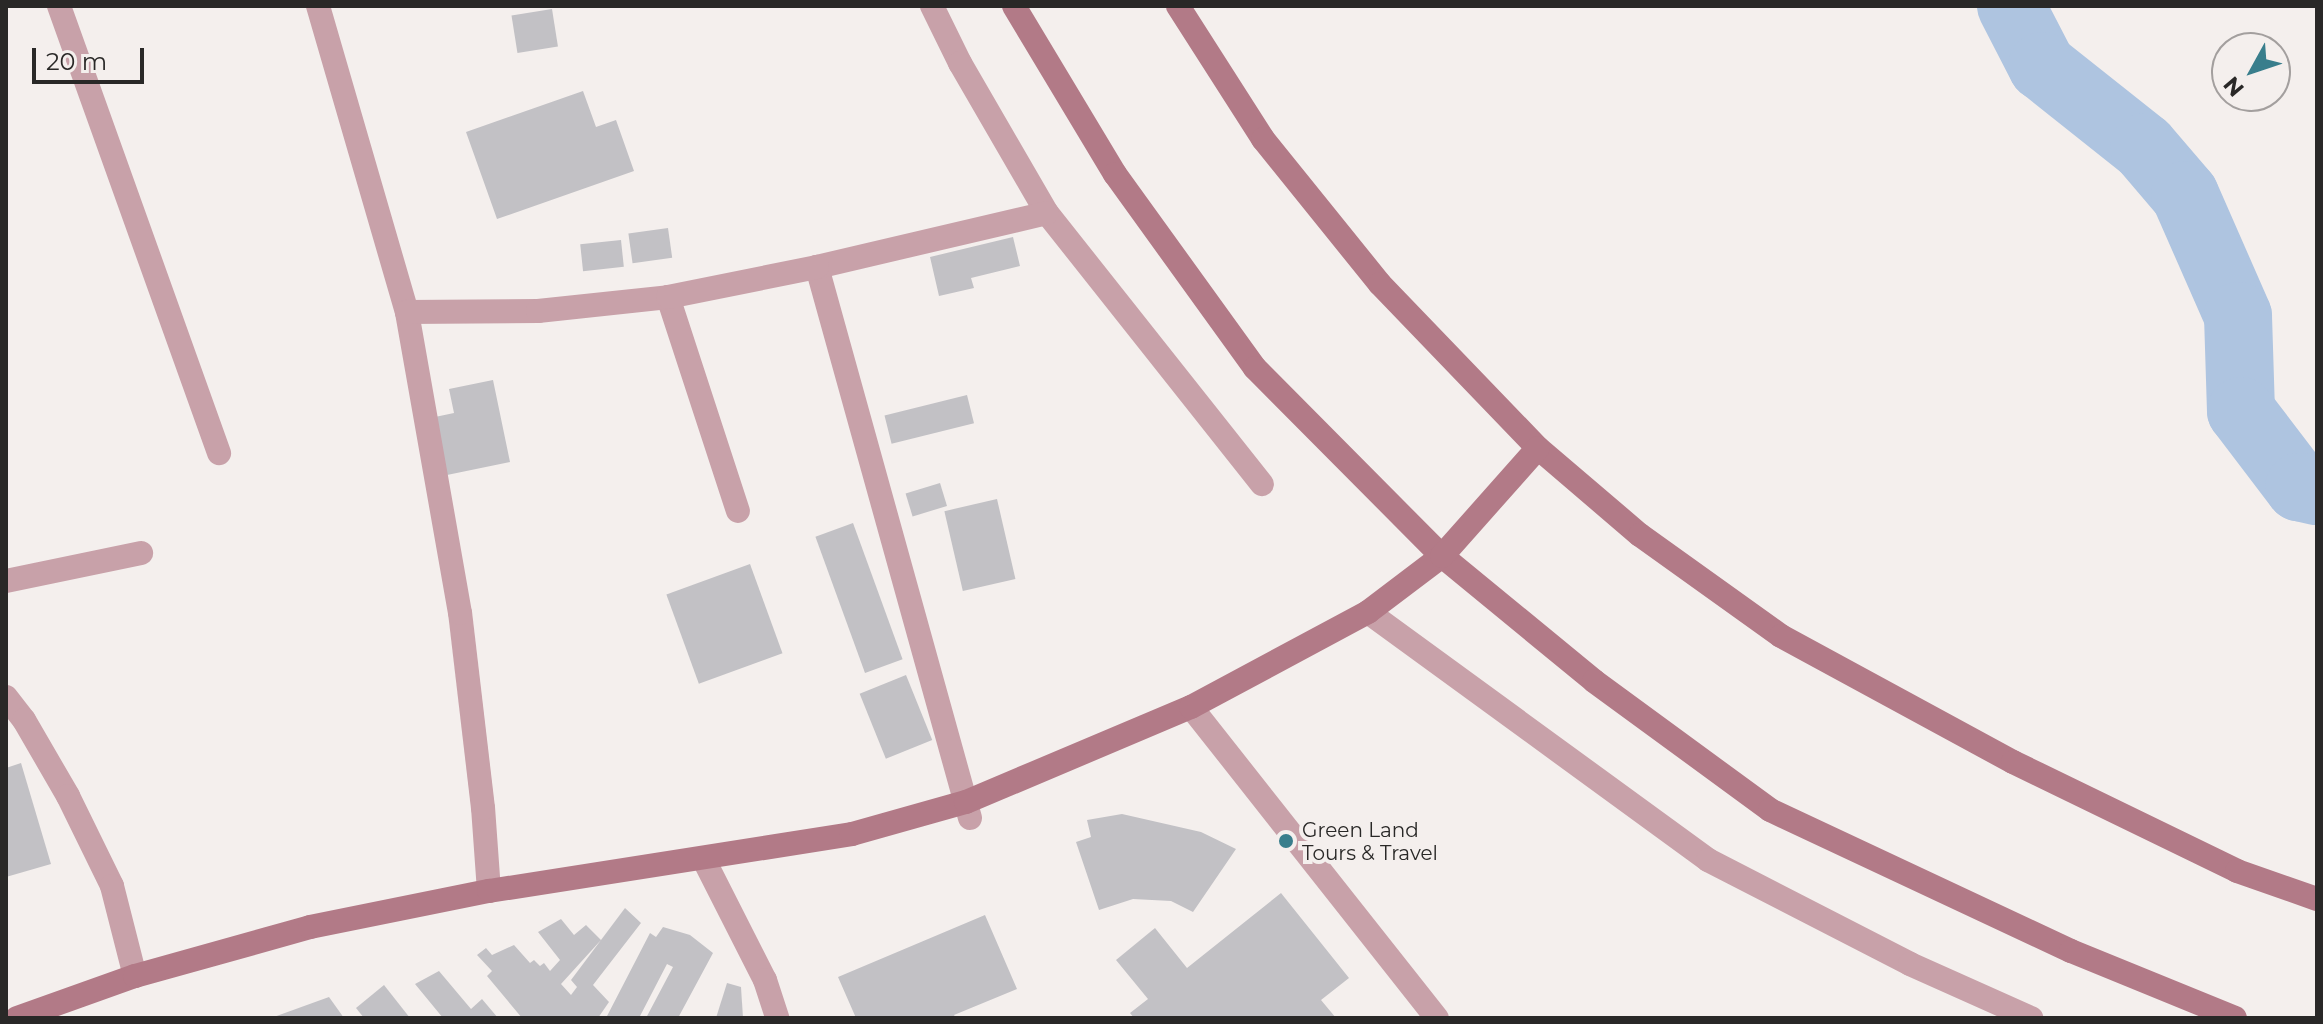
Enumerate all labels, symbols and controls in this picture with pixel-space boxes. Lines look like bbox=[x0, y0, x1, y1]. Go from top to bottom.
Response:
scale bar bbox=[36, 32, 148, 82]
north arrow bbox=[2211, 32, 2291, 112]
text: 20 m bbox=[46, 47, 107, 76]
text: N bbox=[2218, 71, 2250, 102]
place label: Green Land Tours & Travel bbox=[1302, 818, 1438, 865]
marker: Green Land Tours & Travel bbox=[1277, 832, 1295, 850]

